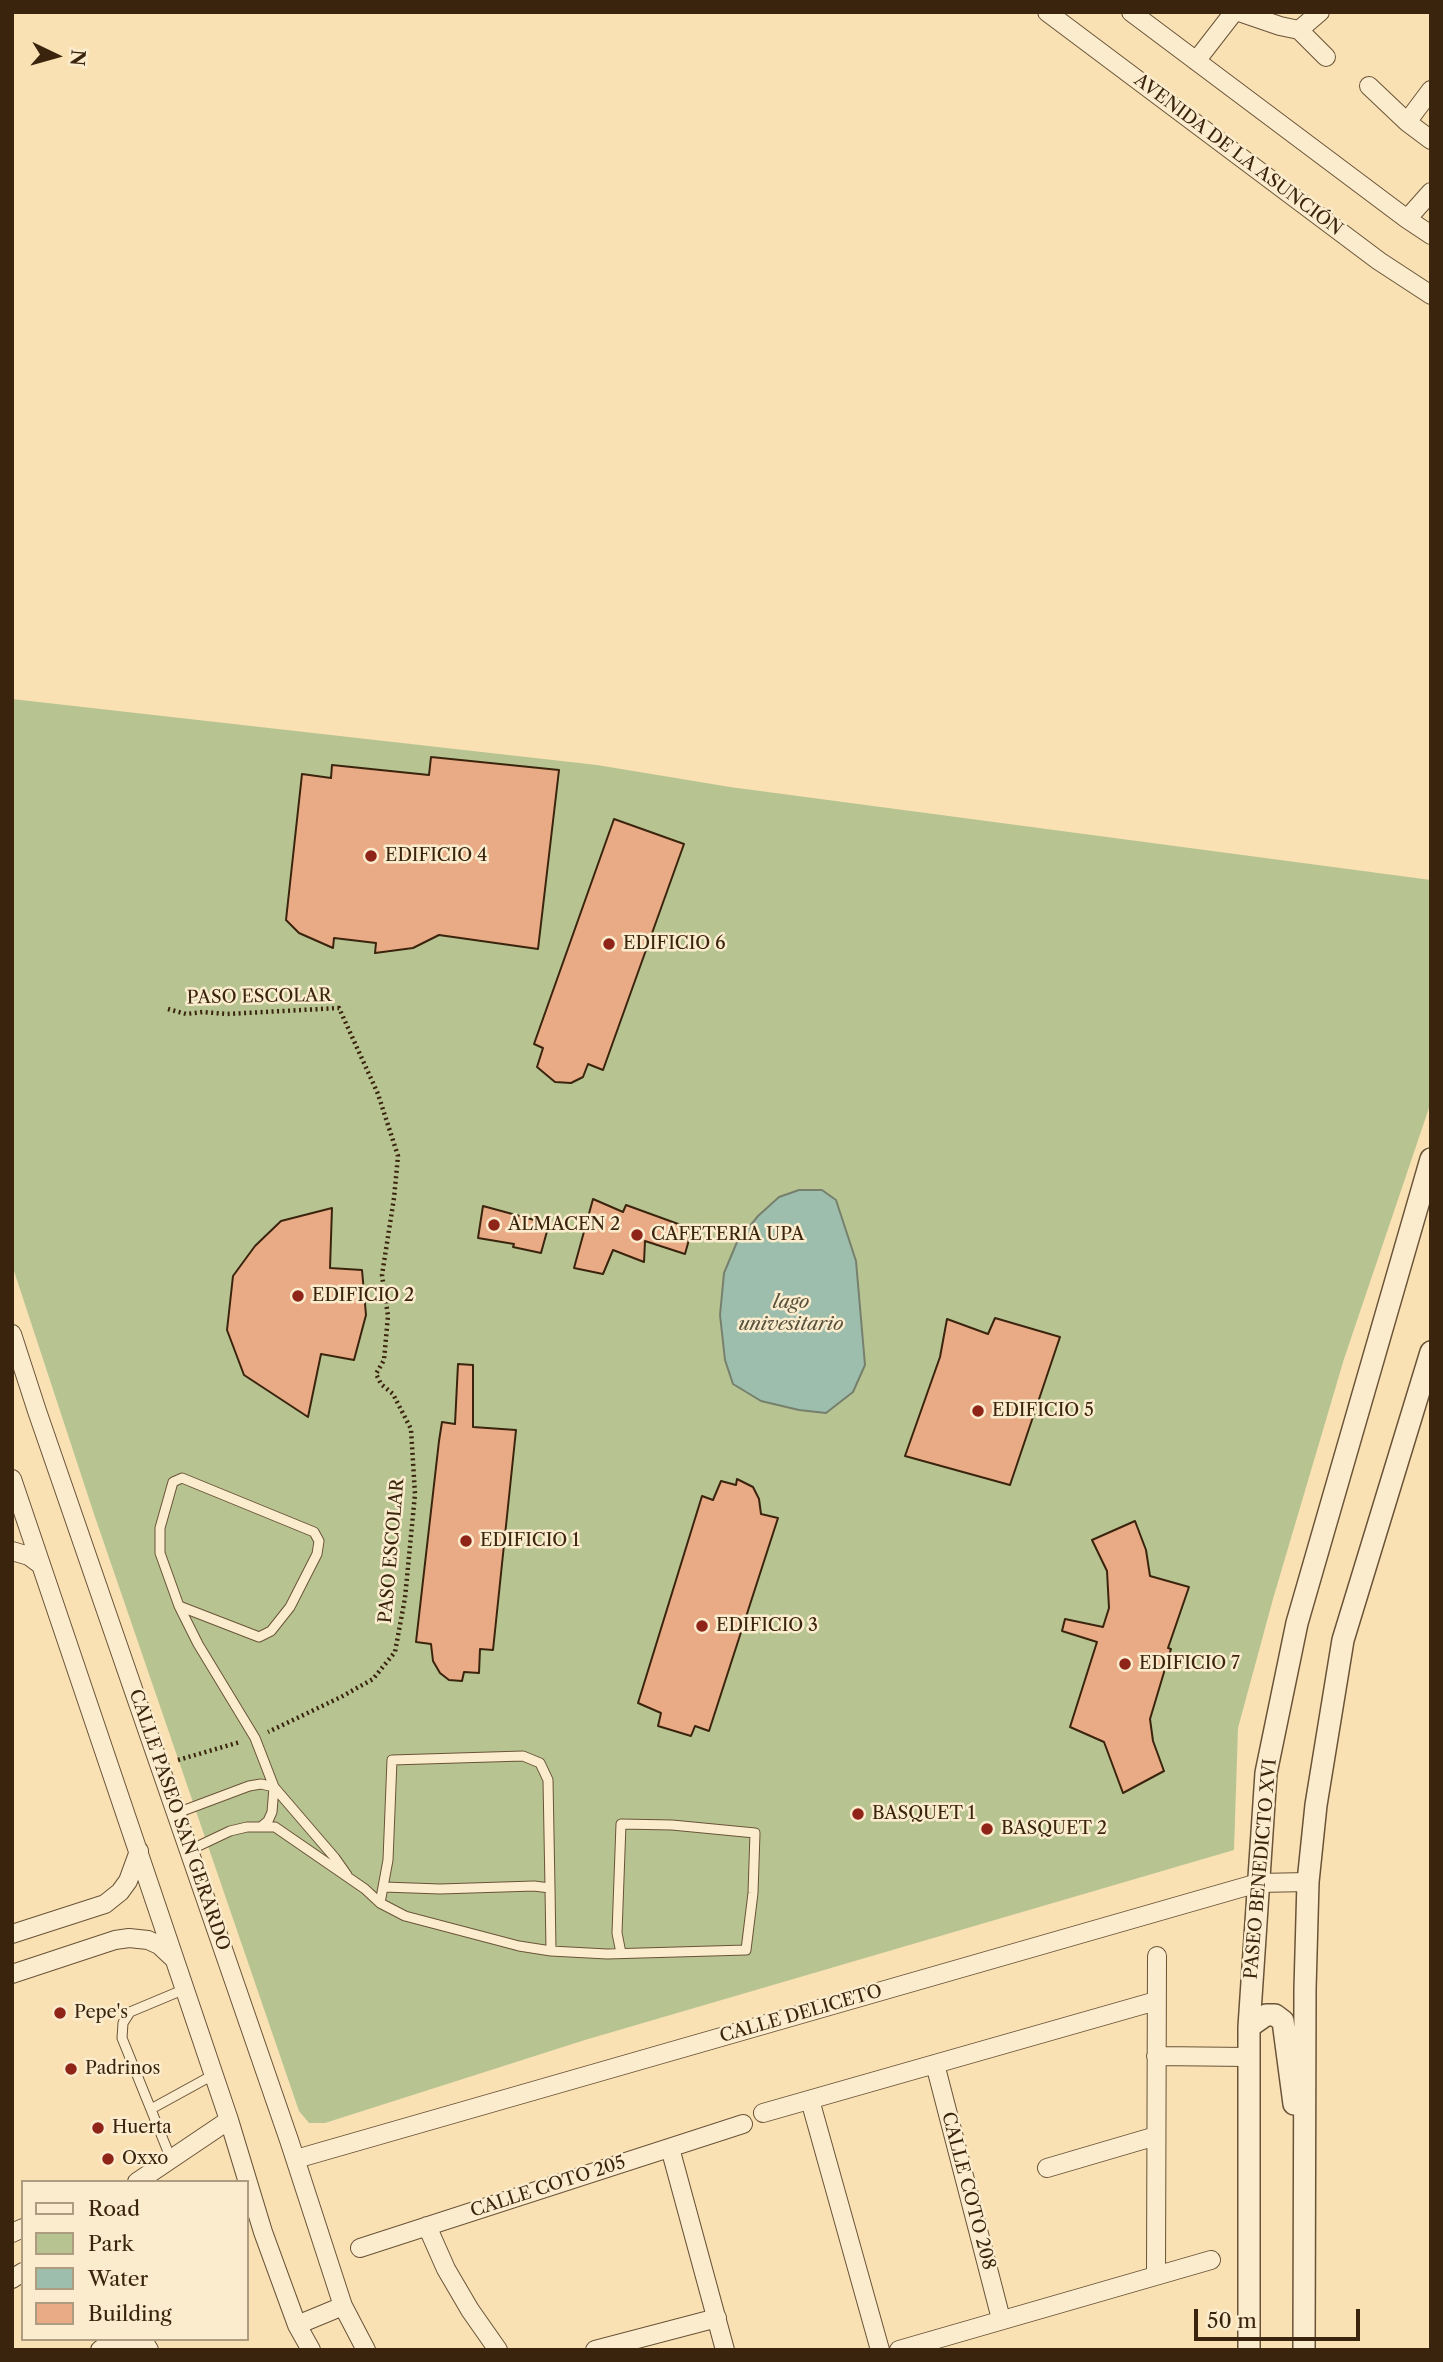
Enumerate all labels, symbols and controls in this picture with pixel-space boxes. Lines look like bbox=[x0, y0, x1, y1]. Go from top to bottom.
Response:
north arrow bbox=[21, 21, 91, 91]
text: N bbox=[65, 49, 90, 67]
street label: AVENIDA DE LA ASUNCIÓN bbox=[1130, 70, 1346, 240]
place label: EDIFICIO 4 bbox=[385, 845, 487, 867]
marker: EDIFICIO 4 bbox=[363, 848, 379, 864]
place label: EDIFICIO 6 bbox=[623, 933, 726, 955]
marker: EDIFICIO 6 bbox=[601, 936, 617, 952]
street label: PASO ESCOLAR bbox=[186, 985, 332, 1009]
place label: ALMACEN 2 bbox=[508, 1214, 620, 1236]
marker: ALMACEN 2 bbox=[486, 1217, 502, 1233]
place label: CAFETERIA UPA bbox=[651, 1224, 804, 1246]
marker: CAFETERIA UPA bbox=[629, 1227, 645, 1243]
place label: EDIFICIO 2 bbox=[312, 1285, 414, 1307]
marker: EDIFICIO 2 bbox=[290, 1288, 306, 1304]
water label: lago univesitario bbox=[739, 1292, 843, 1336]
place label: EDIFICIO 5 bbox=[992, 1400, 1094, 1422]
marker: EDIFICIO 5 bbox=[970, 1403, 986, 1419]
street label: PASO ESCOLAR bbox=[375, 1478, 409, 1624]
place label: EDIFICIO 1 bbox=[480, 1530, 580, 1552]
marker: EDIFICIO 1 bbox=[458, 1533, 474, 1549]
place label: EDIFICIO 3 bbox=[716, 1615, 818, 1637]
marker: EDIFICIO 3 bbox=[694, 1618, 710, 1634]
place label: EDIFICIO 7 bbox=[1139, 1653, 1240, 1675]
marker: EDIFICIO 7 bbox=[1117, 1656, 1133, 1672]
street label: CALLE PASEO SAN GERARDO bbox=[124, 1687, 234, 1953]
street label: PASEO BENEDICTO XVI bbox=[1241, 1758, 1281, 1980]
place label: BASQUET 1 bbox=[872, 1803, 975, 1825]
marker: BASQUET 1 bbox=[850, 1806, 866, 1822]
place label: BASQUET 2 bbox=[1001, 1818, 1107, 1840]
marker: BASQUET 2 bbox=[979, 1821, 995, 1837]
street label: CALLE DELICETO bbox=[717, 1980, 885, 2048]
place label: Pepe's bbox=[74, 2002, 128, 2024]
marker: Pepe's bbox=[52, 2005, 68, 2021]
place label: Padrinos bbox=[85, 2058, 160, 2080]
marker: Padrinos bbox=[63, 2061, 79, 2077]
street label: CALLE COTO 208 bbox=[937, 2110, 999, 2272]
place label: Huerta bbox=[112, 2117, 172, 2139]
marker: Huerta bbox=[90, 2120, 106, 2136]
place label: Oxxo bbox=[122, 2148, 168, 2170]
marker: Oxxo bbox=[100, 2151, 116, 2167]
street label: CALLE COTO 205 bbox=[468, 2152, 628, 2222]
legend bbox=[21, 2180, 248, 2341]
text: Road bbox=[88, 2196, 140, 2221]
text: Park bbox=[88, 2231, 134, 2256]
text: Water bbox=[88, 2266, 148, 2291]
scale bar bbox=[1198, 2296, 1364, 2340]
text: Building bbox=[88, 2301, 172, 2326]
text: 50 m bbox=[1207, 2308, 1257, 2333]

